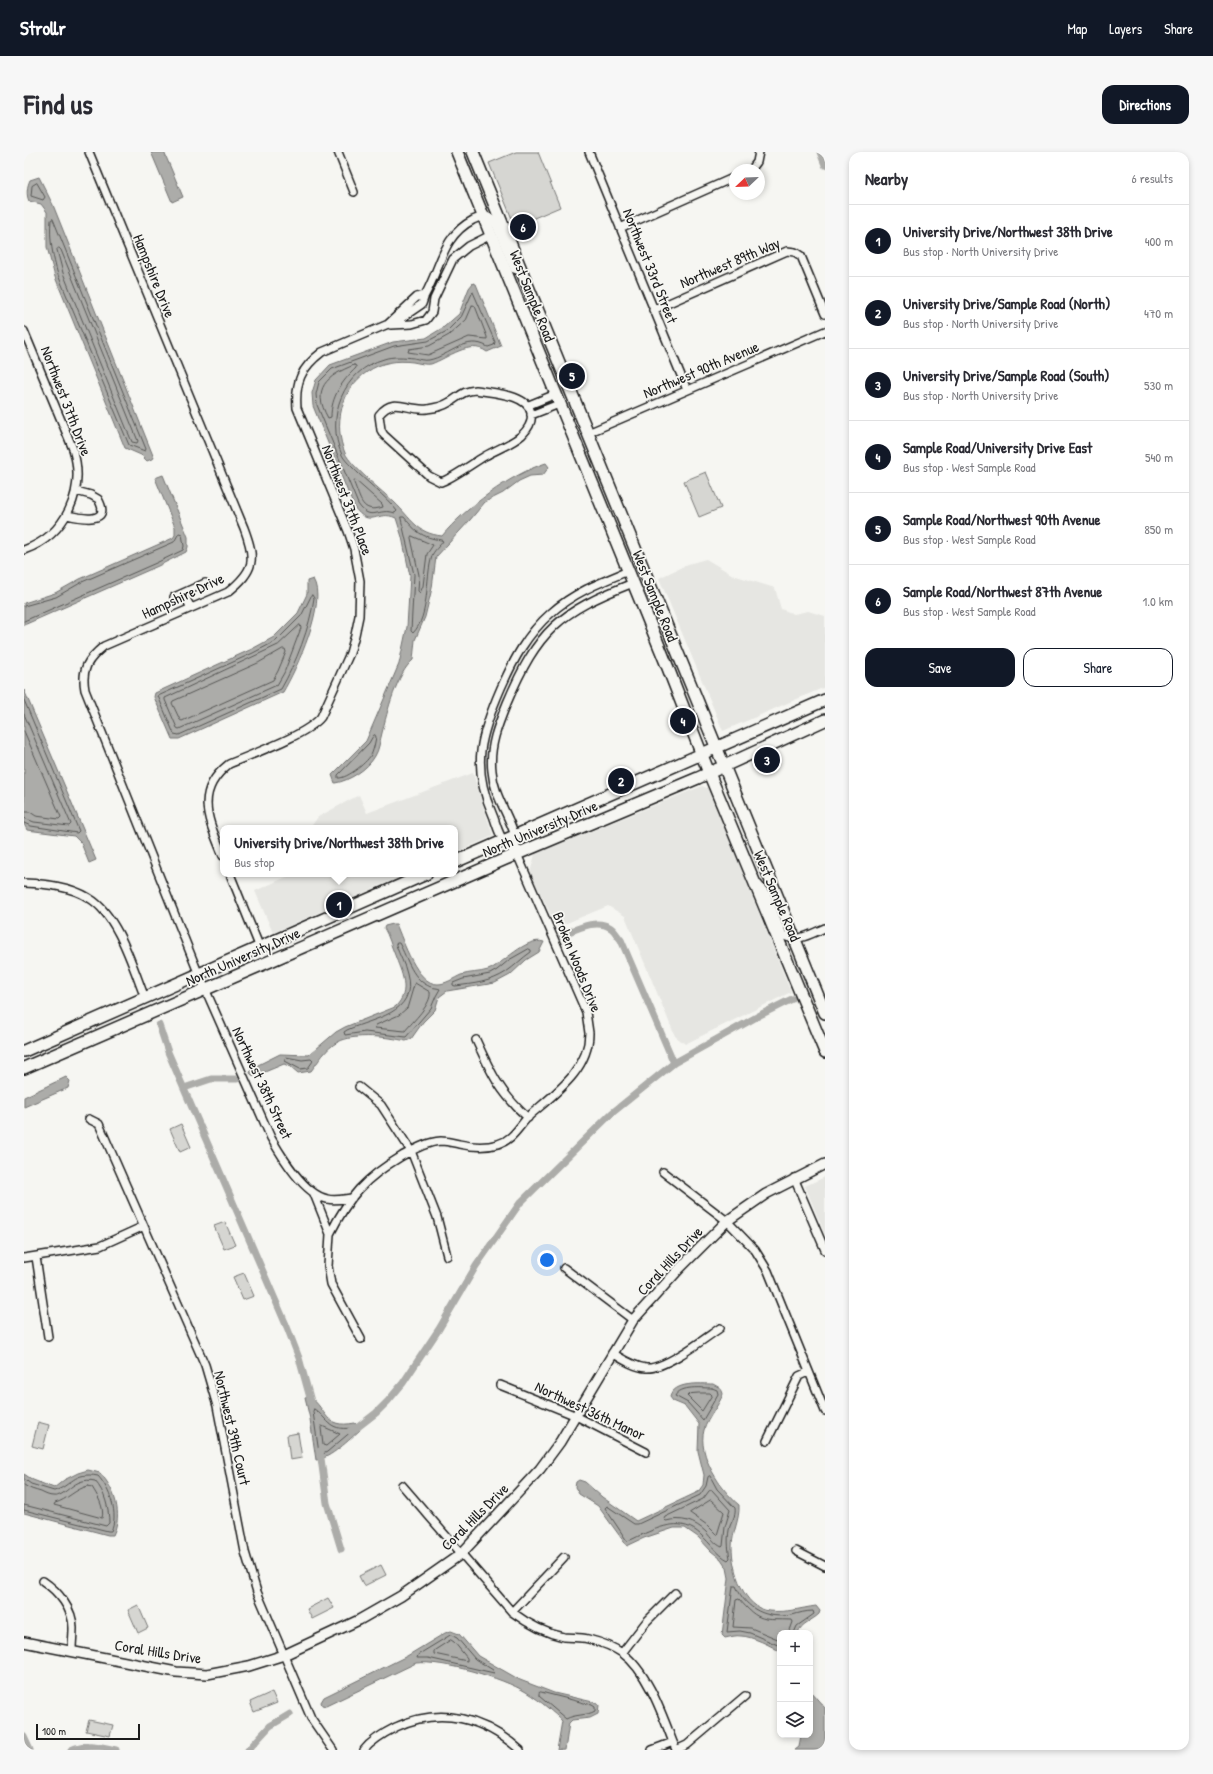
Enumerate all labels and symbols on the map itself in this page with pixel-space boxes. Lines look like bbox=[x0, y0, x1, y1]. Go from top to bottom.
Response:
north arrow bbox=[729, 164, 765, 200]
street label: Northwest 33rd Street bbox=[618, 205, 683, 327]
pin: 6 bbox=[510, 212, 536, 242]
street label: Hampshire Drive bbox=[128, 231, 181, 321]
street label: Northwest 89th Way bbox=[676, 232, 783, 293]
street label: West Sample Road bbox=[505, 247, 560, 345]
street label: Northwest 90th Avenue bbox=[640, 336, 762, 403]
street label: Northwest 37th Drive bbox=[36, 343, 97, 459]
pin: 5 bbox=[559, 361, 585, 391]
street label: Northwest 37th Place bbox=[317, 442, 378, 558]
street label: West Sample Road bbox=[628, 547, 683, 645]
street label: Hampshire Drive bbox=[138, 567, 227, 624]
pin: 4 bbox=[670, 706, 696, 736]
pin: 3 bbox=[754, 745, 780, 775]
pin: 2 bbox=[608, 766, 634, 796]
street label: North University Drive bbox=[479, 795, 601, 862]
street label: West Sample Road bbox=[749, 847, 806, 945]
pin: 1 bbox=[326, 890, 352, 920]
street label: Broken Woods Drive bbox=[548, 909, 607, 1015]
street label: North University Drive bbox=[182, 922, 303, 991]
street label: Northwest 38th Street bbox=[227, 1023, 298, 1143]
street label: Coral Hills Drive bbox=[632, 1221, 707, 1300]
your location bbox=[537, 1250, 557, 1270]
street label: Northwest 39th Court bbox=[209, 1369, 256, 1488]
street label: Northwest 36th Manor bbox=[532, 1376, 649, 1445]
street label: Coral Hills Drive bbox=[436, 1478, 513, 1555]
street label: Coral Hills Drive bbox=[113, 1634, 203, 1669]
scale bar bbox=[36, 1722, 140, 1741]

